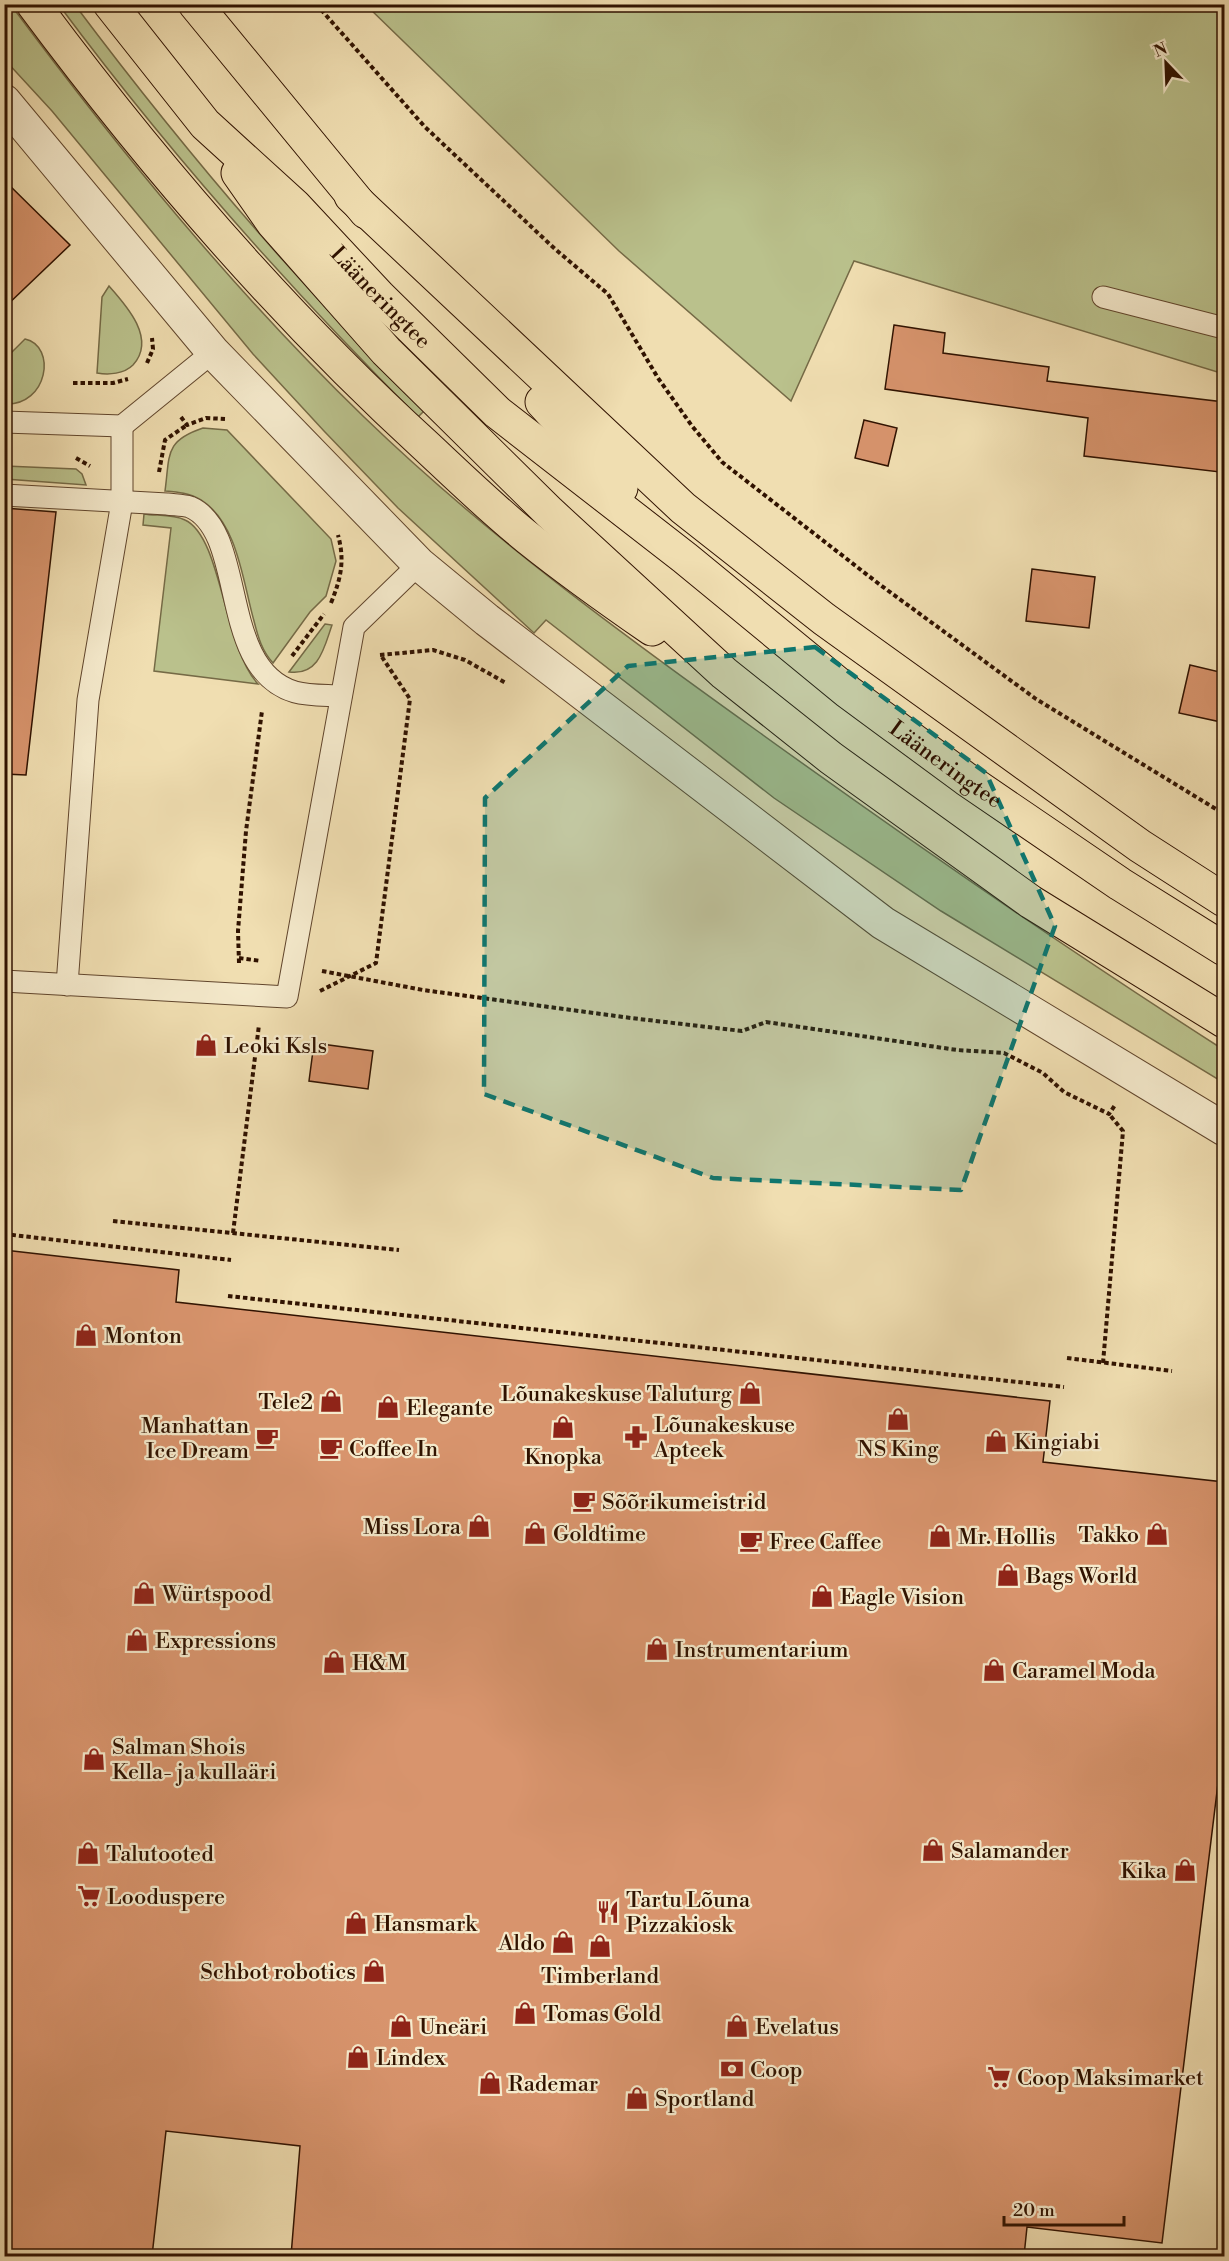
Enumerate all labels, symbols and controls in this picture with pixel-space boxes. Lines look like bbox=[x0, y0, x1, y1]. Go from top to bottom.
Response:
north arrow bbox=[1136, 33, 1196, 93]
text: N bbox=[1151, 38, 1171, 62]
street label: Lääneringtee bbox=[324, 241, 436, 355]
street label: Lääneringtee bbox=[884, 715, 1007, 815]
shop icon: Leoki Ksls bbox=[193, 1032, 219, 1058]
place label: Leoki Ksls bbox=[224, 1033, 327, 1060]
shop icon: Monton bbox=[73, 1322, 99, 1348]
place label: Monton bbox=[104, 1323, 182, 1350]
shop icon: Lõunakeskuse Taluturg bbox=[737, 1380, 763, 1406]
place label: Lõunakeskuse Taluturg bbox=[501, 1381, 733, 1408]
shop icon: Tele2 bbox=[318, 1388, 344, 1414]
place label: Tele2 bbox=[258, 1389, 313, 1416]
shop icon: Elegante bbox=[375, 1394, 401, 1420]
place label: Elegante bbox=[406, 1395, 493, 1422]
shop icon: NS King bbox=[885, 1406, 911, 1432]
place label: Lõunakeskuse Apteek bbox=[653, 1412, 795, 1464]
place label: Manhattan Ice Dream bbox=[141, 1413, 249, 1465]
shop icon: Knopka bbox=[550, 1414, 576, 1440]
pharmacy icon: Lõunakeskuse Apteek bbox=[623, 1424, 649, 1450]
cafe icon: Manhattan Ice Dream bbox=[254, 1425, 280, 1451]
shop icon: Kingiabi bbox=[983, 1428, 1009, 1454]
place label: Kingiabi bbox=[1014, 1429, 1100, 1456]
cafe icon: Coffee In bbox=[318, 1435, 344, 1461]
place label: Coffee In bbox=[349, 1436, 438, 1463]
place label: NS King bbox=[857, 1436, 939, 1463]
place label: Knopka bbox=[524, 1444, 603, 1471]
cafe icon: Sõõrikumeistrid bbox=[571, 1488, 597, 1514]
place label: Sõõrikumeistrid bbox=[602, 1489, 767, 1516]
shop icon: Miss Lora bbox=[466, 1513, 492, 1539]
place label: Miss Lora bbox=[363, 1514, 462, 1541]
shop icon: Goldtime bbox=[522, 1520, 548, 1546]
place label: Goldtime bbox=[553, 1521, 646, 1548]
shop icon: Takko bbox=[1144, 1521, 1170, 1547]
place label: Takko bbox=[1079, 1522, 1139, 1549]
shop icon: Mr. Hollis bbox=[927, 1523, 953, 1549]
place label: Mr. Hollis bbox=[958, 1524, 1055, 1551]
cafe icon: Free Caffee bbox=[738, 1528, 764, 1554]
place label: Free Caffee bbox=[769, 1529, 882, 1556]
shop icon: Bags World bbox=[995, 1562, 1021, 1588]
place label: Bags World bbox=[1025, 1563, 1138, 1590]
shop icon: Würtspood bbox=[131, 1580, 157, 1606]
place label: Würtspood bbox=[161, 1581, 272, 1608]
shop icon: Eagle Vision bbox=[809, 1583, 835, 1609]
place label: Eagle Vision bbox=[840, 1584, 964, 1611]
shop icon: Expressions bbox=[124, 1627, 150, 1653]
place label: Expressions bbox=[155, 1628, 276, 1655]
shop icon: Instrumentarium bbox=[644, 1636, 670, 1662]
place label: Instrumentarium bbox=[675, 1637, 849, 1664]
shop icon: H&M bbox=[321, 1649, 347, 1675]
place label: H&M bbox=[352, 1650, 407, 1677]
shop icon: Caramel Moda bbox=[981, 1657, 1007, 1683]
place label: Caramel Moda bbox=[1012, 1658, 1157, 1685]
place label: Salman Shois Kella- ja kullaäri bbox=[112, 1734, 277, 1786]
shop icon: Salman Shois Kella- ja kullaäri bbox=[81, 1746, 107, 1772]
shop icon: Salamander bbox=[920, 1837, 946, 1863]
place label: Salamander bbox=[951, 1838, 1069, 1865]
shop icon: Talutooted bbox=[75, 1840, 101, 1866]
place label: Talutooted bbox=[106, 1841, 214, 1868]
shop icon: Kika bbox=[1172, 1857, 1198, 1883]
place label: Kika bbox=[1120, 1858, 1168, 1885]
supermarket icon: Looduspere bbox=[76, 1883, 102, 1909]
place label: Looduspere bbox=[107, 1884, 225, 1911]
place label: Tartu Lõuna Pizzakiosk bbox=[626, 1887, 751, 1939]
restaurant icon: Tartu Lõuna Pizzakiosk bbox=[595, 1899, 621, 1925]
shop icon: Hansmark bbox=[343, 1910, 369, 1936]
place label: Hansmark bbox=[374, 1911, 478, 1938]
shop icon: Aldo bbox=[550, 1929, 576, 1955]
place label: Aldo bbox=[498, 1930, 545, 1957]
shop icon: Timberland bbox=[587, 1933, 613, 1959]
shop icon: Schbot robotics bbox=[361, 1958, 387, 1984]
place label: Schbot robotics bbox=[200, 1959, 356, 1986]
place label: Timberland bbox=[541, 1963, 659, 1990]
shop icon: Tomas Gold bbox=[512, 2000, 538, 2026]
place label: Tomas Gold bbox=[543, 2001, 662, 2028]
shop icon: Uneäri bbox=[388, 2013, 414, 2039]
shop icon: Evelatus bbox=[724, 2013, 750, 2039]
place label: Uneäri bbox=[419, 2014, 487, 2041]
place label: Evelatus bbox=[755, 2014, 839, 2041]
shop icon: Lindex bbox=[345, 2044, 371, 2070]
place label: Lindex bbox=[376, 2045, 446, 2072]
bank icon: Coop bbox=[719, 2056, 745, 2082]
place label: Coop bbox=[750, 2057, 803, 2084]
supermarket icon: Coop Maksimarket bbox=[986, 2064, 1012, 2090]
place label: Coop Maksimarket bbox=[1017, 2065, 1204, 2092]
shop icon: Rademar bbox=[477, 2070, 503, 2096]
place label: Rademar bbox=[508, 2071, 598, 2098]
shop icon: Sportland bbox=[624, 2085, 650, 2111]
place label: Sportland bbox=[655, 2086, 755, 2113]
scale bar bbox=[1004, 2189, 1124, 2227]
text: 20 m bbox=[1013, 2199, 1055, 2222]

